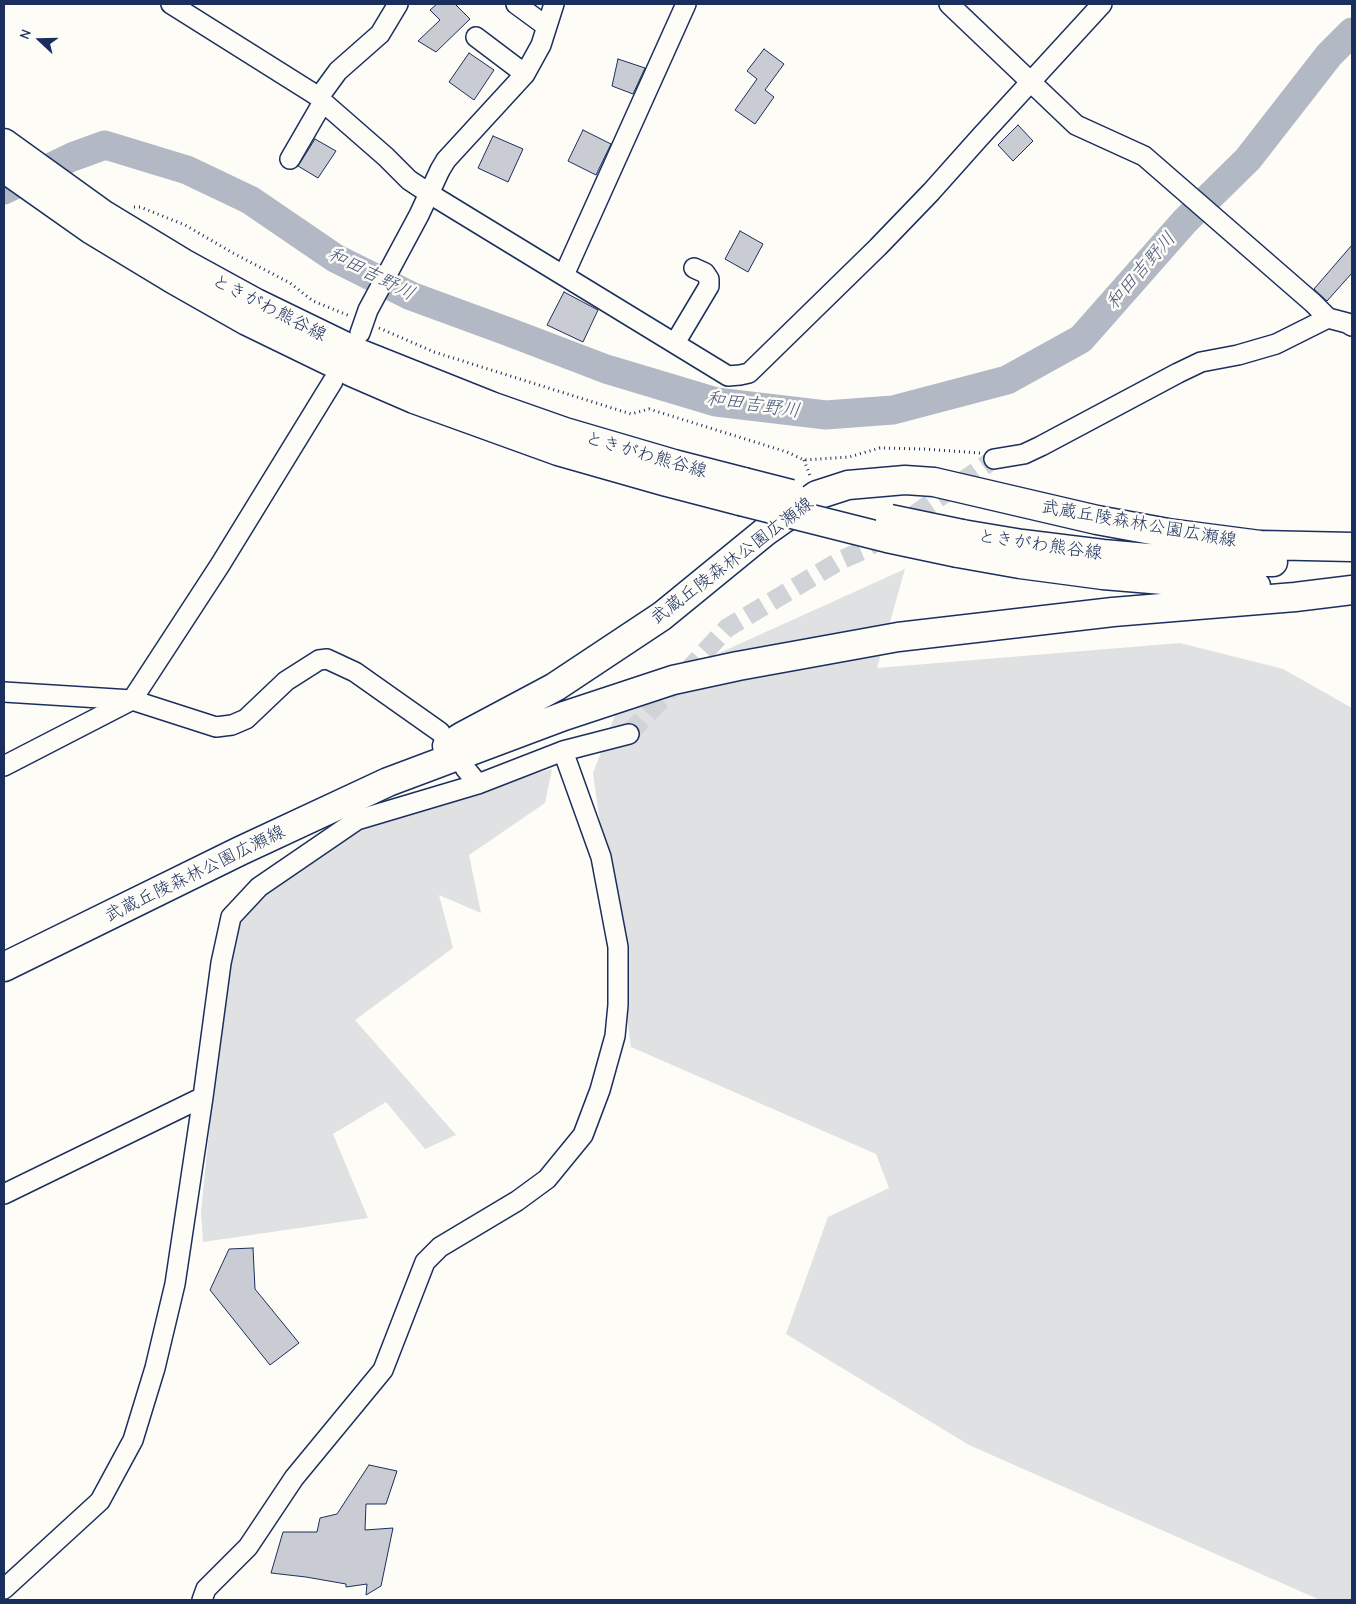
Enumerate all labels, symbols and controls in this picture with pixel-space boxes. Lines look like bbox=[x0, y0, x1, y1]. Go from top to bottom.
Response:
north arrow bbox=[15, 15, 65, 65]
text: N bbox=[16, 27, 35, 42]
water label: 和田吉野川 bbox=[1101, 228, 1181, 314]
water label: 和田吉野川 bbox=[324, 242, 418, 306]
street label: ときがわ熊谷線 bbox=[208, 270, 330, 346]
water label: 和田吉野川 bbox=[704, 387, 802, 423]
street label: ときがわ熊谷線 bbox=[582, 427, 710, 483]
street label: 武蔵丘陵森林公園広瀬線 bbox=[646, 493, 818, 629]
street label: 武蔵丘陵森林公園広瀬線 bbox=[1040, 496, 1238, 552]
street label: ときがわ熊谷線 bbox=[976, 526, 1104, 564]
street label: 武蔵丘陵森林公園広瀬線 bbox=[101, 821, 289, 927]

